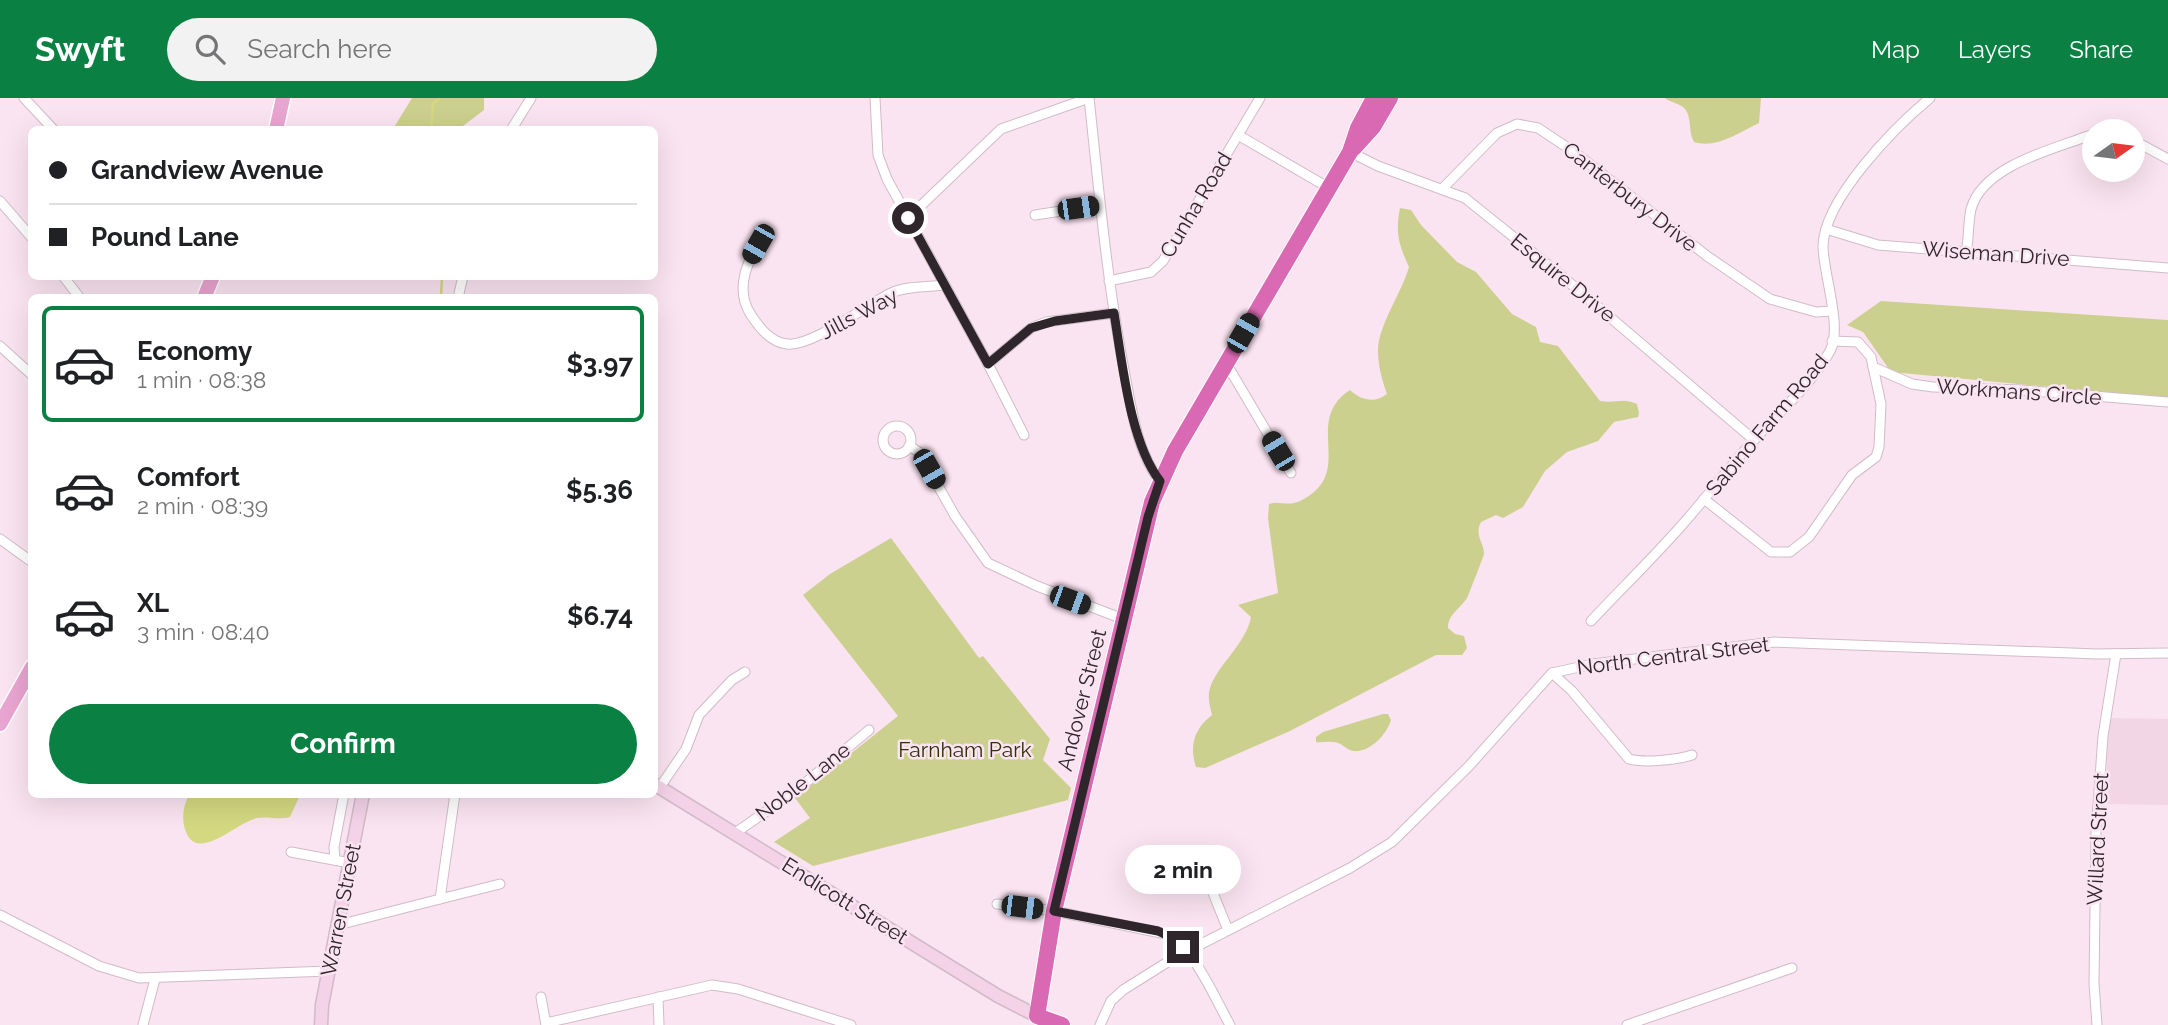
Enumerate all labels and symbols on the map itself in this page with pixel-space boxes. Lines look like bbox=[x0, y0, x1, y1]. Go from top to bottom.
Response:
north arrow bbox=[2082, 119, 2146, 182]
street label: Canterbury Drive bbox=[1558, 136, 1702, 257]
street label: Cunha Road bbox=[1154, 147, 1237, 262]
car bbox=[1056, 195, 1101, 221]
route start bbox=[892, 202, 924, 234]
car bbox=[739, 221, 778, 267]
street label: Esquire Drive bbox=[1506, 228, 1621, 328]
street label: Wiseman Drive bbox=[1922, 236, 2070, 271]
street label: Jills Way bbox=[816, 283, 902, 344]
car bbox=[1224, 310, 1263, 356]
street label: Sabino Farm Road bbox=[1700, 349, 1833, 500]
street label: Workmans Circle bbox=[1936, 373, 2103, 410]
car bbox=[1259, 428, 1298, 474]
car bbox=[910, 446, 949, 492]
car bbox=[1047, 583, 1094, 617]
street label: Andover Street bbox=[1052, 626, 1111, 773]
street label: North Central Street bbox=[1575, 631, 1771, 680]
street label: Noble Lane bbox=[750, 737, 855, 826]
park label: Farnham Park bbox=[898, 737, 1032, 762]
street label: Willard Street bbox=[2082, 772, 2113, 906]
street label: Warren Street bbox=[315, 841, 366, 978]
callout: 2 min bbox=[1125, 846, 1241, 894]
street label: Endicott Street bbox=[778, 852, 913, 949]
car bbox=[1000, 894, 1045, 920]
route end bbox=[1167, 931, 1199, 963]

